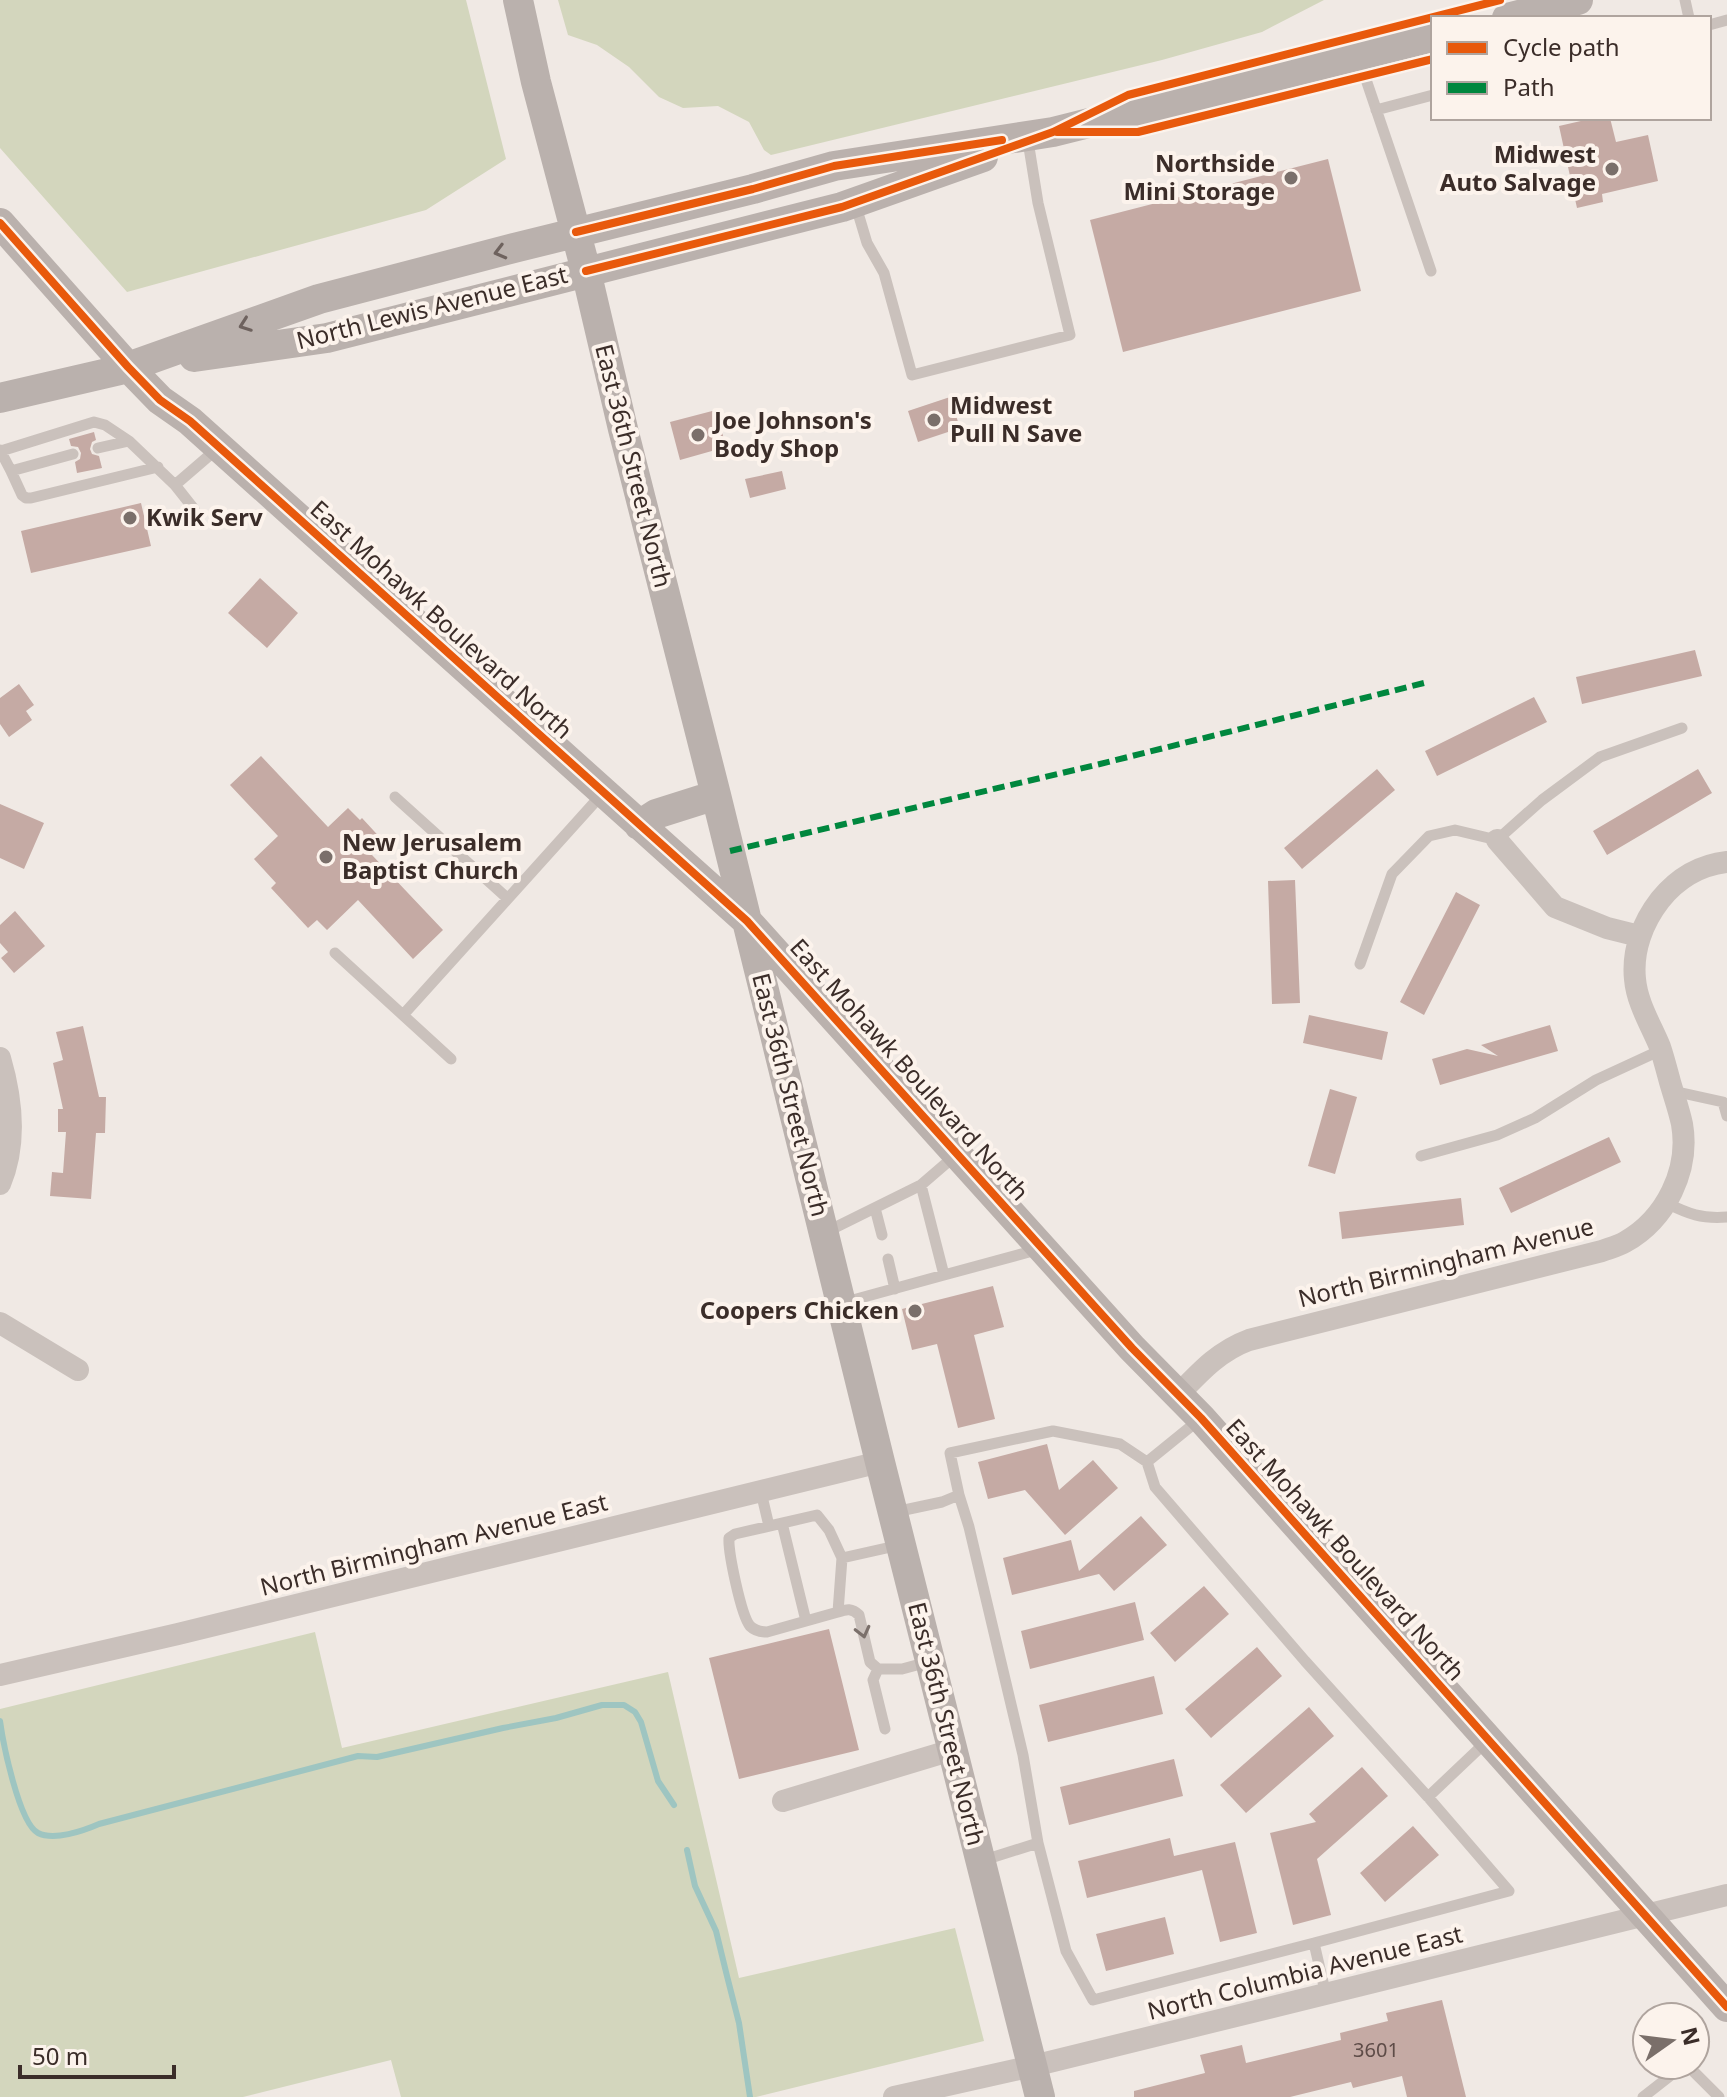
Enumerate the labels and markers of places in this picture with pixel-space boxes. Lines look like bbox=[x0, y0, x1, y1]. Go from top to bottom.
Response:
place label: Midwest Auto Salvage bbox=[1440, 137, 1596, 198]
place label: Northside Mini Storage bbox=[1123, 146, 1275, 207]
marker: Midwest Auto Salvage bbox=[1603, 160, 1621, 178]
marker: Northside Mini Storage bbox=[1282, 169, 1300, 187]
place label: Midwest Pull N Save bbox=[950, 388, 1082, 449]
place label: Joe Johnson's Body Shop bbox=[712, 403, 872, 464]
marker: Midwest Pull N Save bbox=[925, 411, 943, 429]
marker: Joe Johnson's Body Shop bbox=[689, 426, 707, 444]
place label: Kwik Serv bbox=[146, 500, 263, 533]
marker: Kwik Serv bbox=[121, 509, 139, 527]
place label: New Jerusalem Baptist Church bbox=[342, 825, 522, 886]
marker: New Jerusalem Baptist Church bbox=[317, 848, 335, 866]
place label: Coopers Chicken bbox=[700, 1293, 899, 1326]
marker: Coopers Chicken bbox=[906, 1302, 924, 1320]

